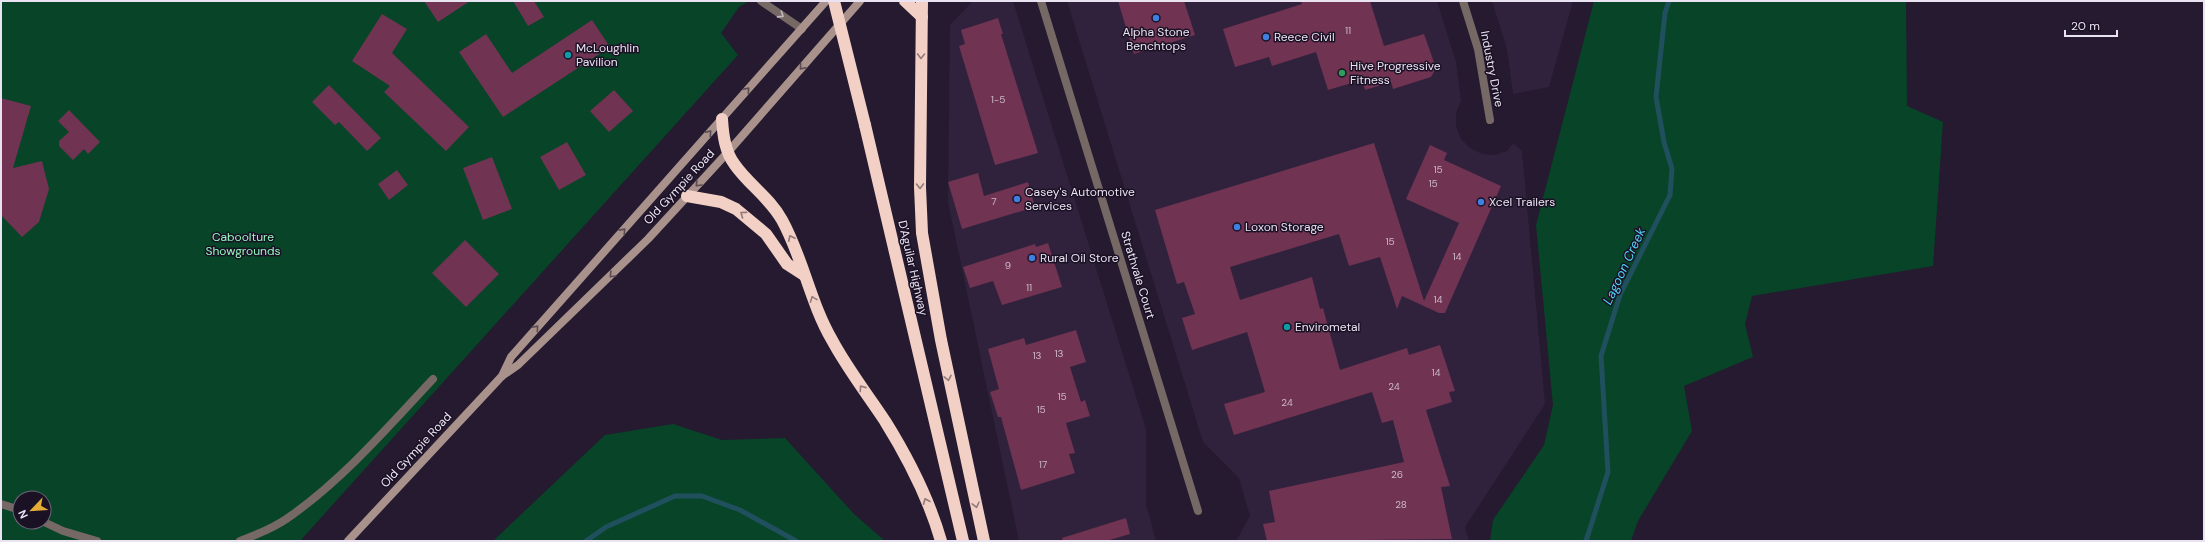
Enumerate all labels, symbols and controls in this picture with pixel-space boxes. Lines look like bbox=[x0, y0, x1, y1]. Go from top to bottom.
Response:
one-way arrow bbox=[777, 10, 784, 18]
scale bar bbox=[2065, 12, 2117, 38]
marker: Alpha Stone Benchtops bbox=[1151, 13, 1161, 23]
text: 20 m bbox=[2071, 18, 2100, 34]
place label: Alpha Stone Benchtops bbox=[1122, 24, 1190, 54]
house number: 11 bbox=[1345, 24, 1351, 37]
place label: Reece Civil bbox=[1274, 29, 1335, 45]
street label: Industry Drive bbox=[1477, 30, 1507, 109]
marker: Reece Civil bbox=[1261, 32, 1271, 42]
place label: McLoughlin Pavilion bbox=[576, 40, 639, 70]
marker: McLoughlin Pavilion bbox=[563, 50, 573, 60]
one-way arrow bbox=[917, 53, 925, 59]
place label: Hive Progressive Fitness bbox=[1350, 58, 1441, 88]
one-way arrow bbox=[800, 62, 807, 69]
marker: Hive Progressive Fitness bbox=[1337, 68, 1347, 78]
one-way arrow bbox=[743, 87, 750, 95]
house number: 1-5 bbox=[991, 93, 1005, 106]
one-way arrow bbox=[704, 131, 711, 138]
street label: Old Gympie Road bbox=[640, 146, 718, 228]
house number: 15 bbox=[1433, 163, 1443, 176]
house number: 15 bbox=[1428, 177, 1438, 190]
one-way arrow bbox=[695, 179, 703, 187]
one-way arrow bbox=[916, 183, 924, 189]
place label: Casey's Automotive Services bbox=[1025, 184, 1135, 214]
marker: Casey's Automotive Services bbox=[1012, 194, 1022, 204]
place label: Xcel Trailers bbox=[1489, 194, 1555, 210]
house number: 7 bbox=[991, 195, 997, 208]
marker: Xcel Trailers bbox=[1476, 197, 1486, 207]
one-way arrow bbox=[740, 211, 747, 219]
street label: D'Aguilar Highway bbox=[894, 219, 932, 318]
place label: Loxon Storage bbox=[1245, 219, 1324, 235]
marker: Loxon Storage bbox=[1232, 222, 1242, 232]
water label: Lagoon Creek bbox=[1599, 224, 1649, 307]
one-way arrow bbox=[618, 228, 625, 235]
park label: Caboolture Showgrounds bbox=[205, 229, 281, 259]
street label: Strathvale Court bbox=[1117, 229, 1159, 321]
one-way arrow bbox=[788, 235, 796, 242]
house number: 15 bbox=[1385, 235, 1395, 248]
place label: Rural Oil Store bbox=[1040, 250, 1119, 266]
house number: 14 bbox=[1452, 250, 1462, 263]
marker: Rural Oil Store bbox=[1027, 253, 1037, 263]
house number: 9 bbox=[1005, 259, 1011, 272]
one-way arrow bbox=[609, 270, 617, 278]
house number: 11 bbox=[1026, 281, 1032, 294]
house number: 14 bbox=[1433, 293, 1443, 306]
one-way arrow bbox=[810, 296, 818, 303]
place label: Envirometal bbox=[1295, 319, 1360, 335]
marker: Envirometal bbox=[1282, 322, 1292, 332]
one-way arrow bbox=[532, 325, 539, 333]
house number: 13 bbox=[1054, 347, 1064, 360]
house number: 13 bbox=[1032, 349, 1042, 362]
house number: 14 bbox=[1431, 366, 1441, 379]
one-way arrow bbox=[944, 375, 952, 381]
house number: 24 bbox=[1388, 380, 1400, 393]
one-way arrow bbox=[859, 385, 867, 392]
house number: 15 bbox=[1057, 390, 1067, 403]
house number: 24 bbox=[1281, 396, 1293, 409]
house number: 15 bbox=[1036, 403, 1046, 416]
street label: Old Gympie Road bbox=[377, 409, 455, 491]
house number: 17 bbox=[1039, 458, 1047, 471]
house number: 26 bbox=[1391, 468, 1403, 481]
north arrow bbox=[12, 490, 52, 530]
one-way arrow bbox=[923, 497, 931, 505]
house number: 28 bbox=[1395, 498, 1407, 511]
one-way arrow bbox=[971, 502, 979, 509]
text: N bbox=[15, 508, 31, 521]

